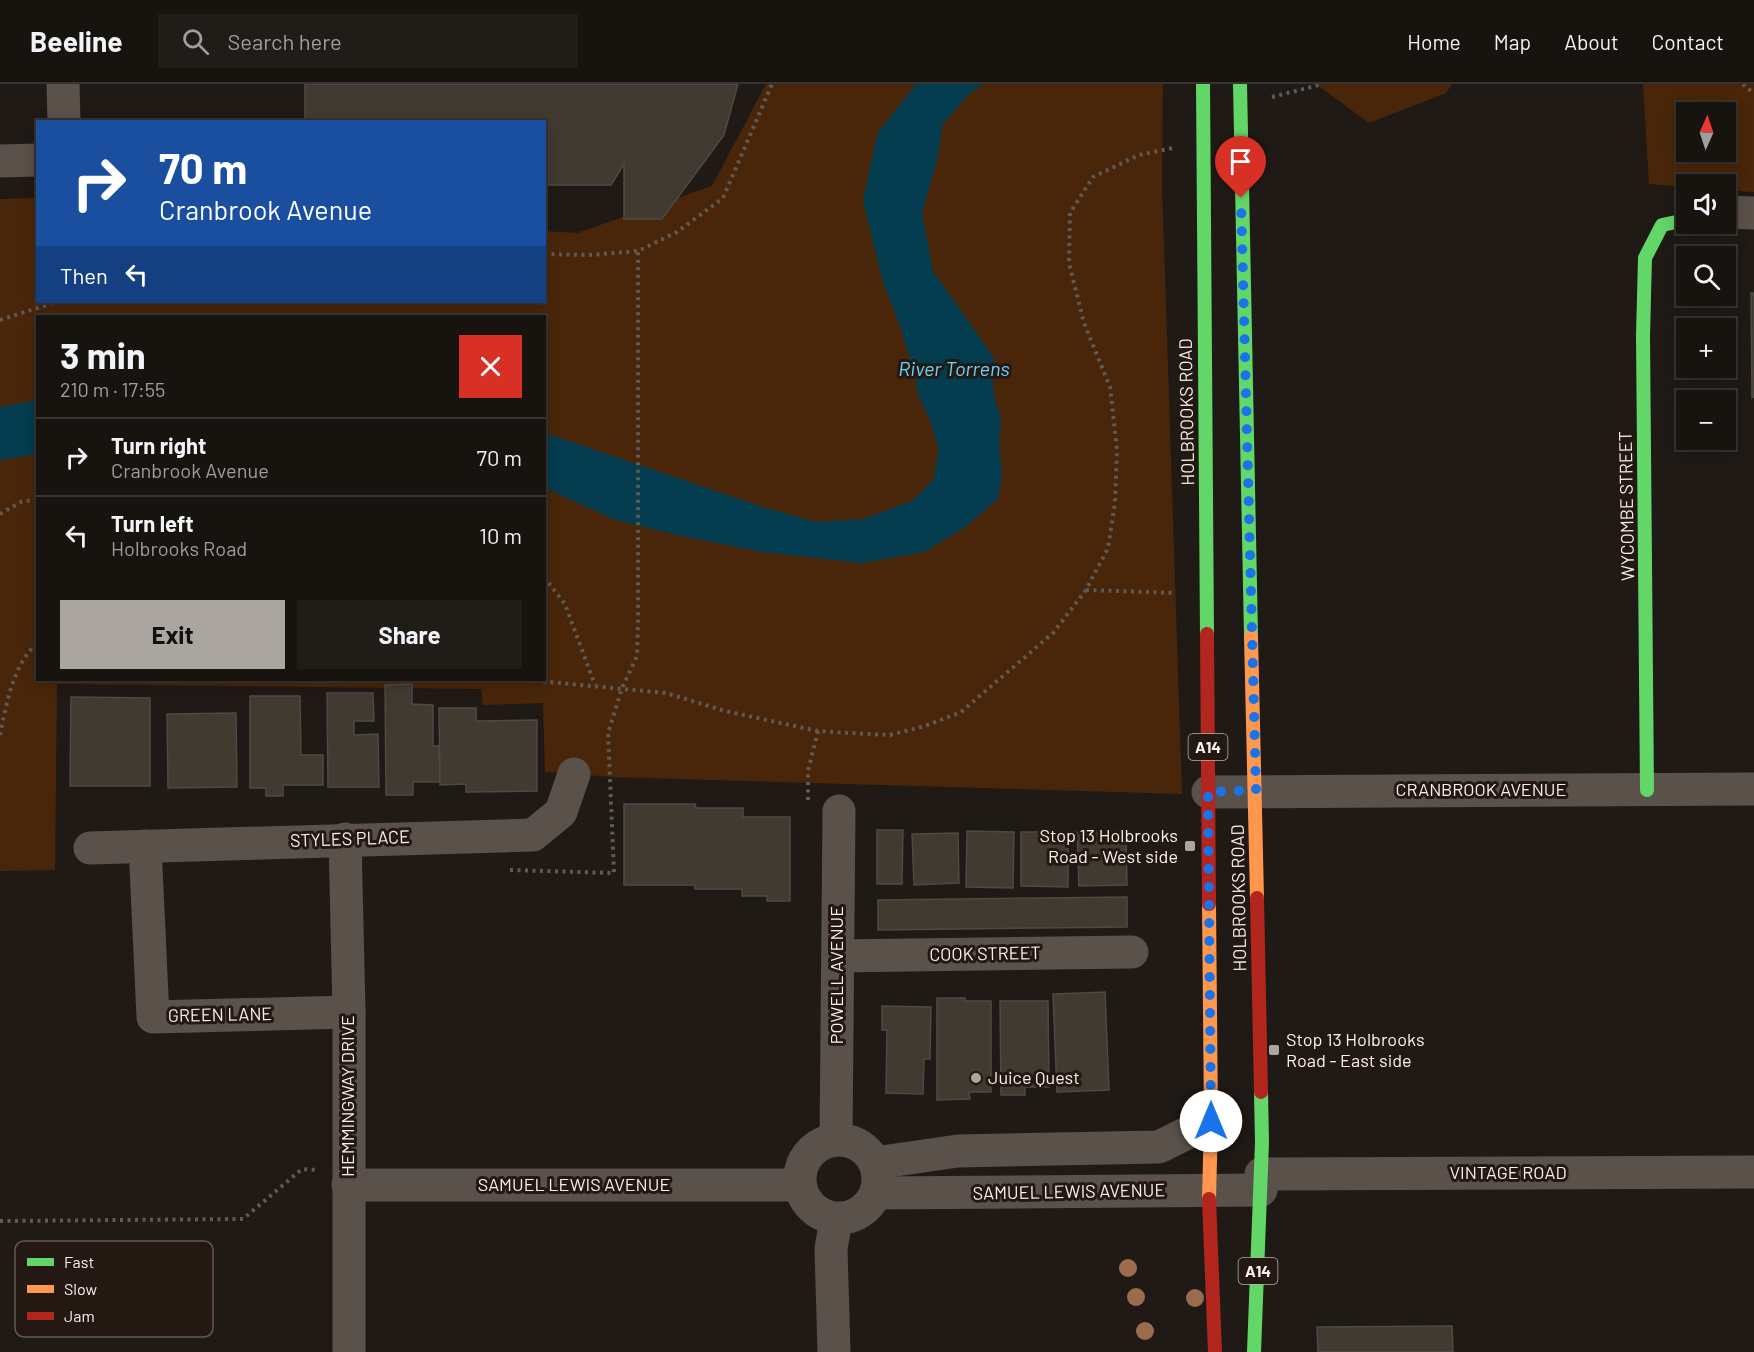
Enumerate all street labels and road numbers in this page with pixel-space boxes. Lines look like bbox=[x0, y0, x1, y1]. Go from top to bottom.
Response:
street label: HOLBROOKS ROAD bbox=[1174, 338, 1198, 486]
street label: WYCOMBE STREET bbox=[1614, 431, 1638, 581]
road number: A14 bbox=[1188, 734, 1228, 760]
street label: CRANBROOK AVENUE bbox=[1396, 778, 1566, 800]
street label: HOLBROOKS ROAD bbox=[1226, 824, 1250, 972]
street label: STYLES PLACE bbox=[290, 825, 410, 851]
street label: POWELL AVENUE bbox=[825, 906, 847, 1044]
street label: COOK STREET bbox=[929, 941, 1041, 965]
street label: GREEN LANE bbox=[168, 1002, 272, 1026]
street label: HEMMINGWAY DRIVE bbox=[336, 1015, 358, 1177]
street label: VINTAGE ROAD bbox=[1449, 1161, 1567, 1183]
street label: SAMUEL LEWIS AVENUE bbox=[478, 1173, 670, 1195]
street label: SAMUEL LEWIS AVENUE bbox=[972, 1178, 1165, 1204]
road number: A14 bbox=[1238, 1258, 1278, 1284]

